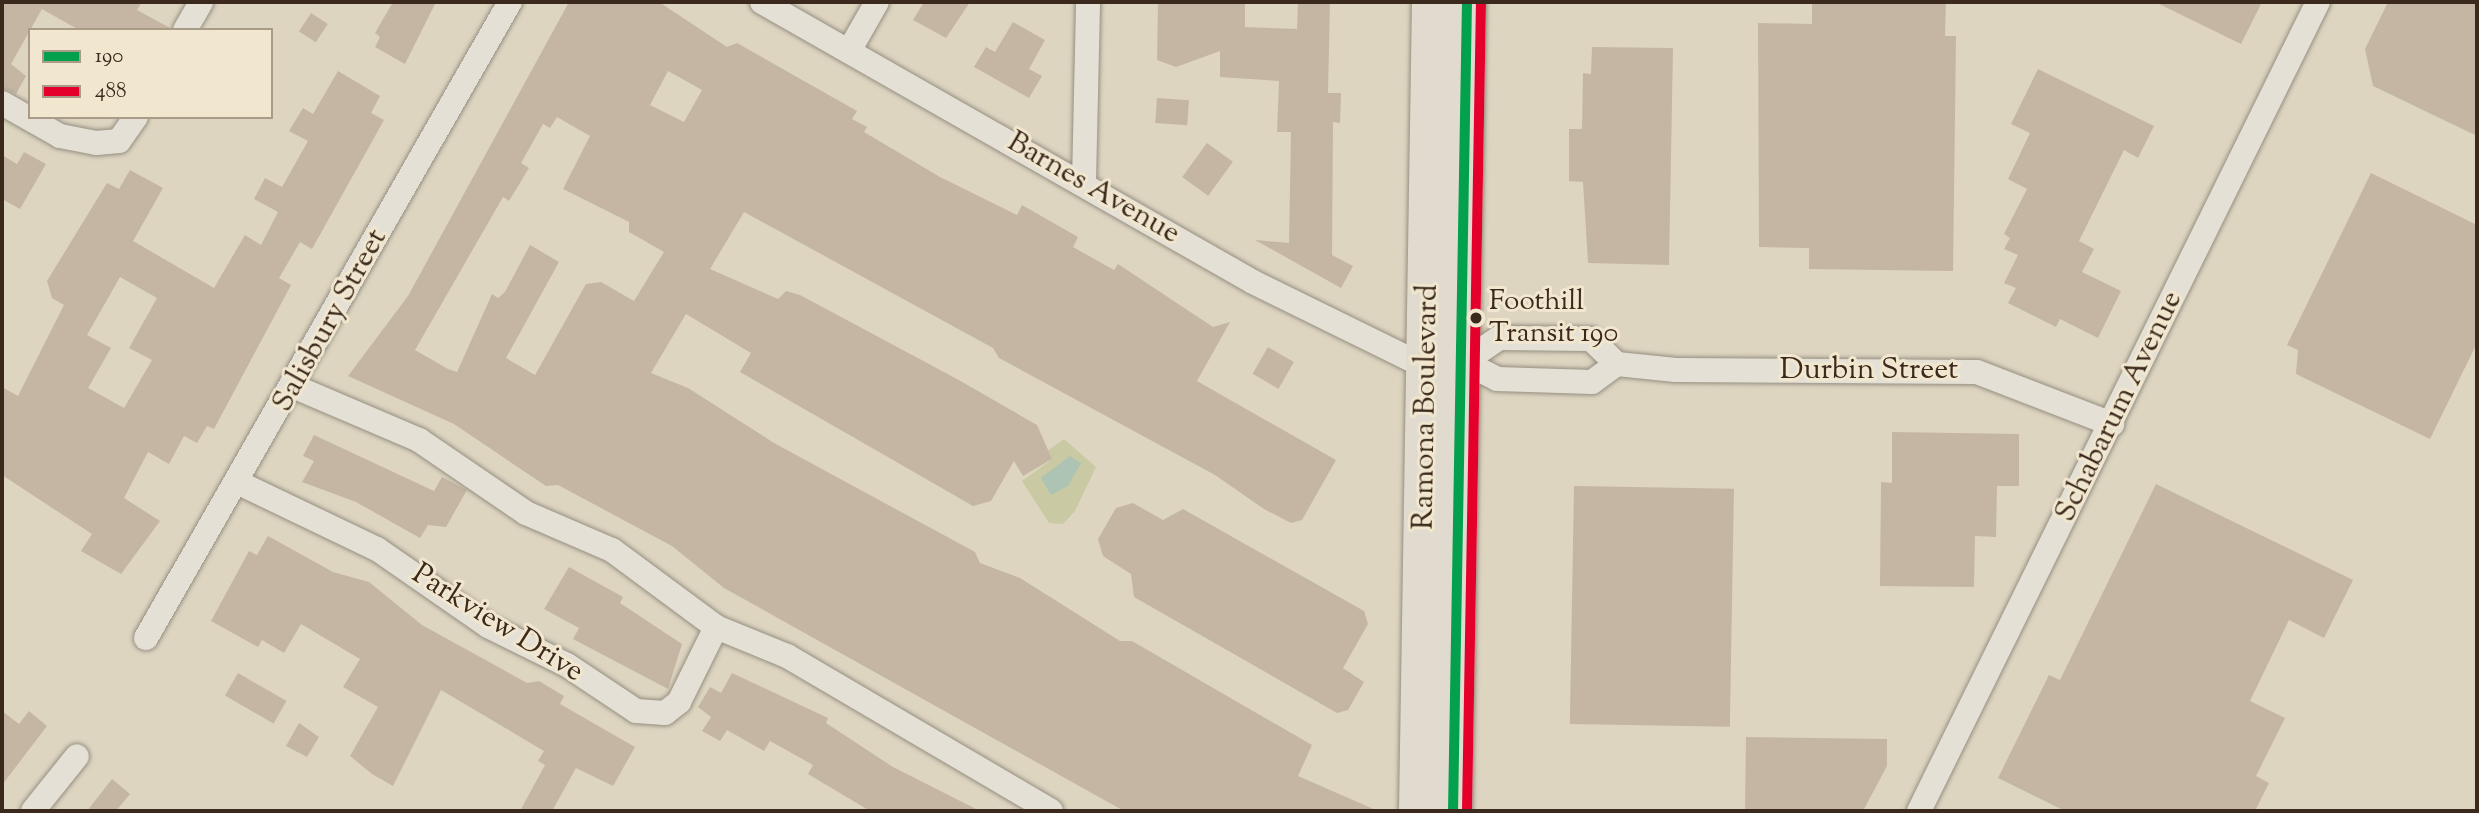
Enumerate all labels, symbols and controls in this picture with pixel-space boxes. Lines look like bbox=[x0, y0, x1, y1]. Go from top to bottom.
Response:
legend bbox=[28, 28, 273, 119]
text: 190 bbox=[95, 42, 123, 72]
text: 488 bbox=[95, 77, 127, 107]
street label: Barnes Avenue bbox=[1000, 125, 1186, 253]
street label: Salisbury Street bbox=[266, 223, 396, 419]
street label: Ramona Boulevard bbox=[1407, 284, 1447, 530]
place label: Foothill Transit 190 bbox=[1489, 285, 1618, 351]
street label: Schabarum Avenue bbox=[2049, 286, 2191, 528]
marker: Foothill Transit 190 bbox=[1469, 311, 1483, 325]
street label: Durbin Street bbox=[1780, 353, 1958, 389]
street label: Parkview Drive bbox=[405, 557, 589, 691]

